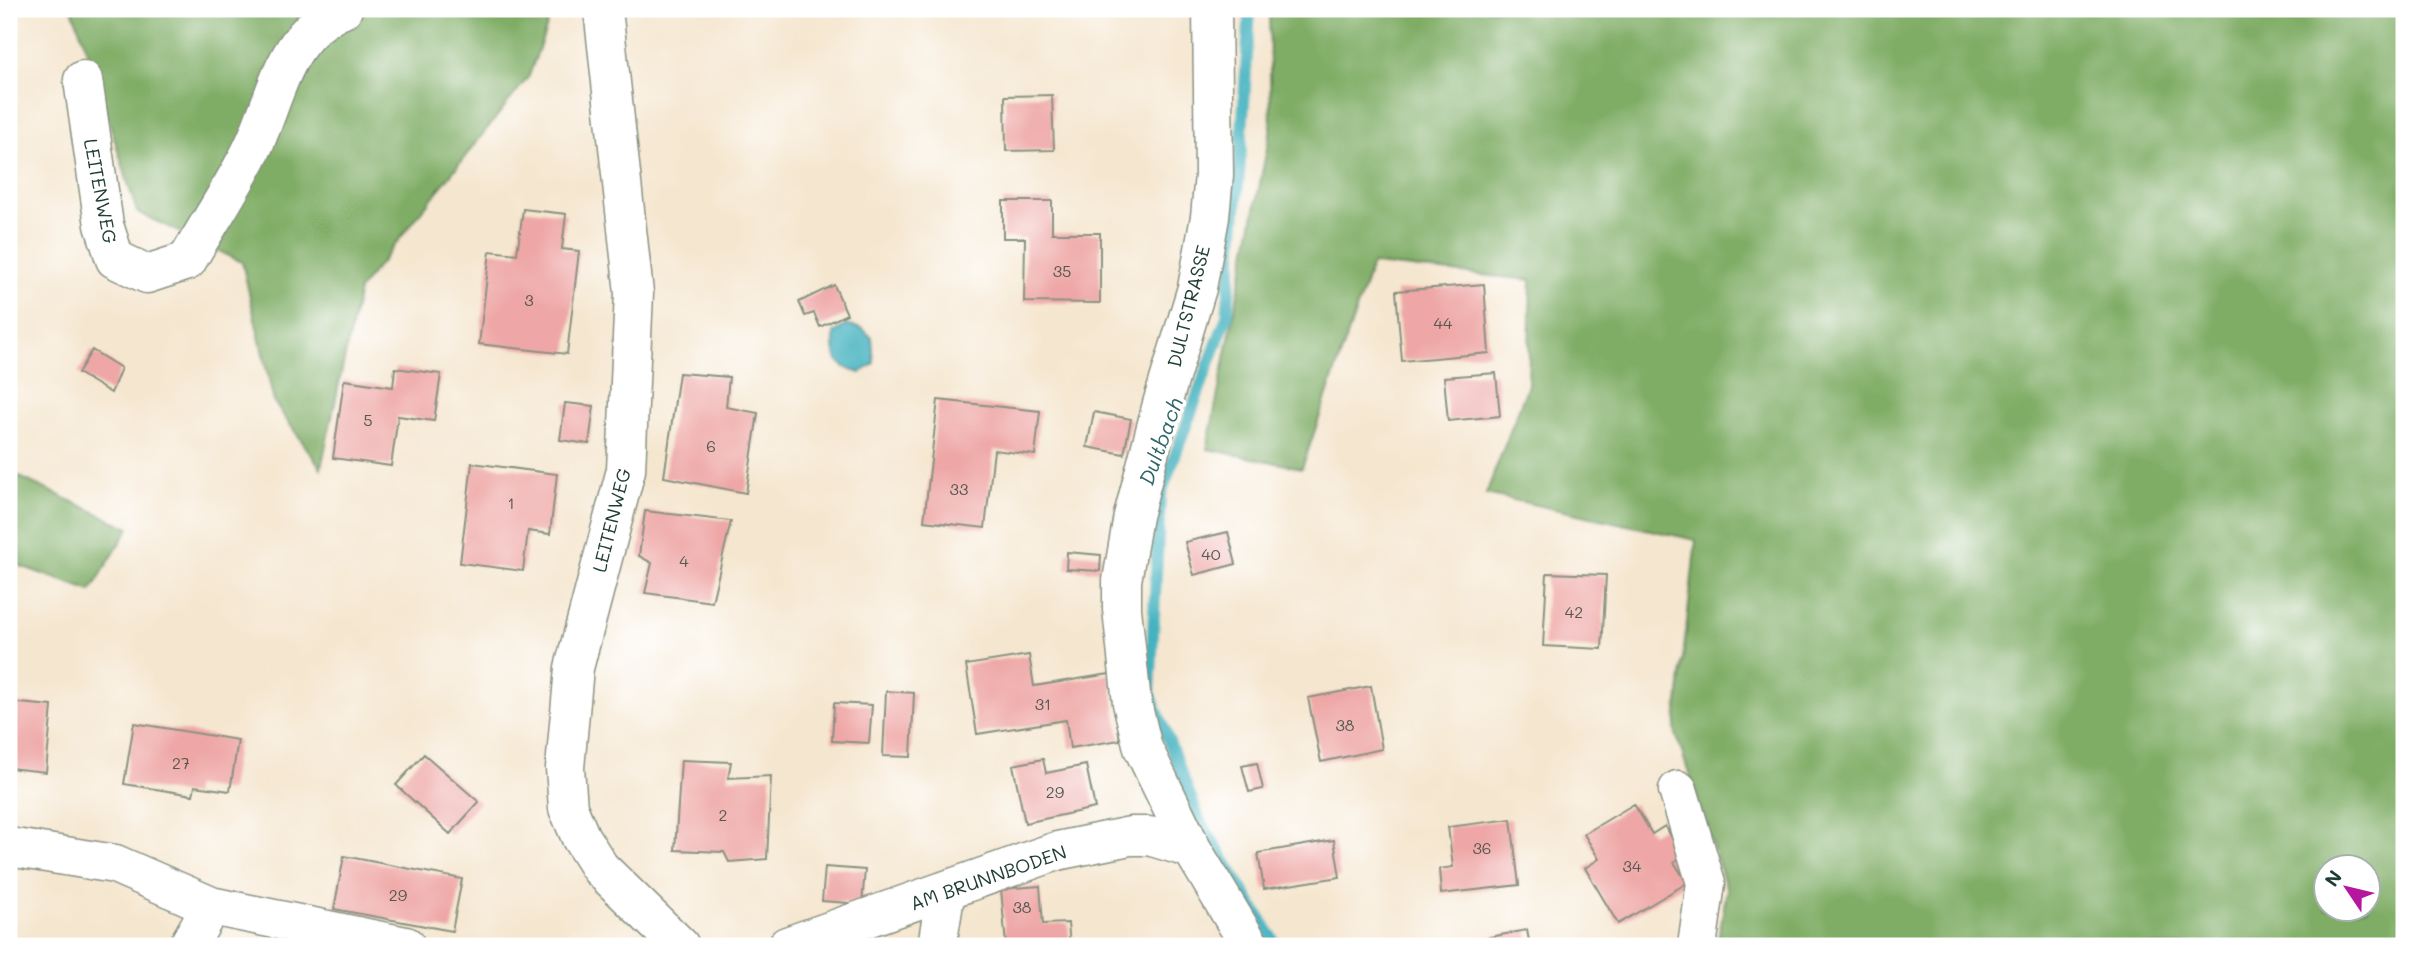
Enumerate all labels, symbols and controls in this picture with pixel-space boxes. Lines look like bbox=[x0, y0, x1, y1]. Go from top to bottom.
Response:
street label: LEITENWEG bbox=[79, 136, 123, 246]
street label: DULTSTRASSE bbox=[1161, 242, 1215, 370]
house number: 35 bbox=[1053, 260, 1071, 281]
house number: 3 bbox=[524, 289, 534, 310]
house number: 44 bbox=[1434, 312, 1453, 333]
water label: Dultbach bbox=[1132, 393, 1188, 488]
house number: 5 bbox=[363, 409, 373, 430]
house number: 6 bbox=[706, 435, 716, 456]
street label: LEITENWEG bbox=[586, 465, 636, 575]
house number: 33 bbox=[950, 478, 968, 499]
house number: 1 bbox=[507, 492, 515, 513]
house number: 40 bbox=[1201, 543, 1221, 564]
house number: 4 bbox=[679, 550, 689, 571]
house number: 42 bbox=[1565, 601, 1583, 622]
house number: 31 bbox=[1035, 693, 1051, 714]
house number: 38 bbox=[1335, 714, 1355, 735]
house number: 27 bbox=[172, 752, 190, 773]
house number: 29 bbox=[1046, 781, 1064, 802]
house number: 2 bbox=[719, 804, 727, 825]
house number: 36 bbox=[1472, 837, 1492, 858]
street label: AM BRUNNBODEN bbox=[906, 839, 1070, 915]
north arrow bbox=[2312, 853, 2382, 923]
house number: 34 bbox=[1623, 855, 1642, 876]
text: N bbox=[2318, 865, 2347, 891]
house number: 29 bbox=[389, 884, 407, 905]
house number: 38 bbox=[1012, 896, 1032, 917]

